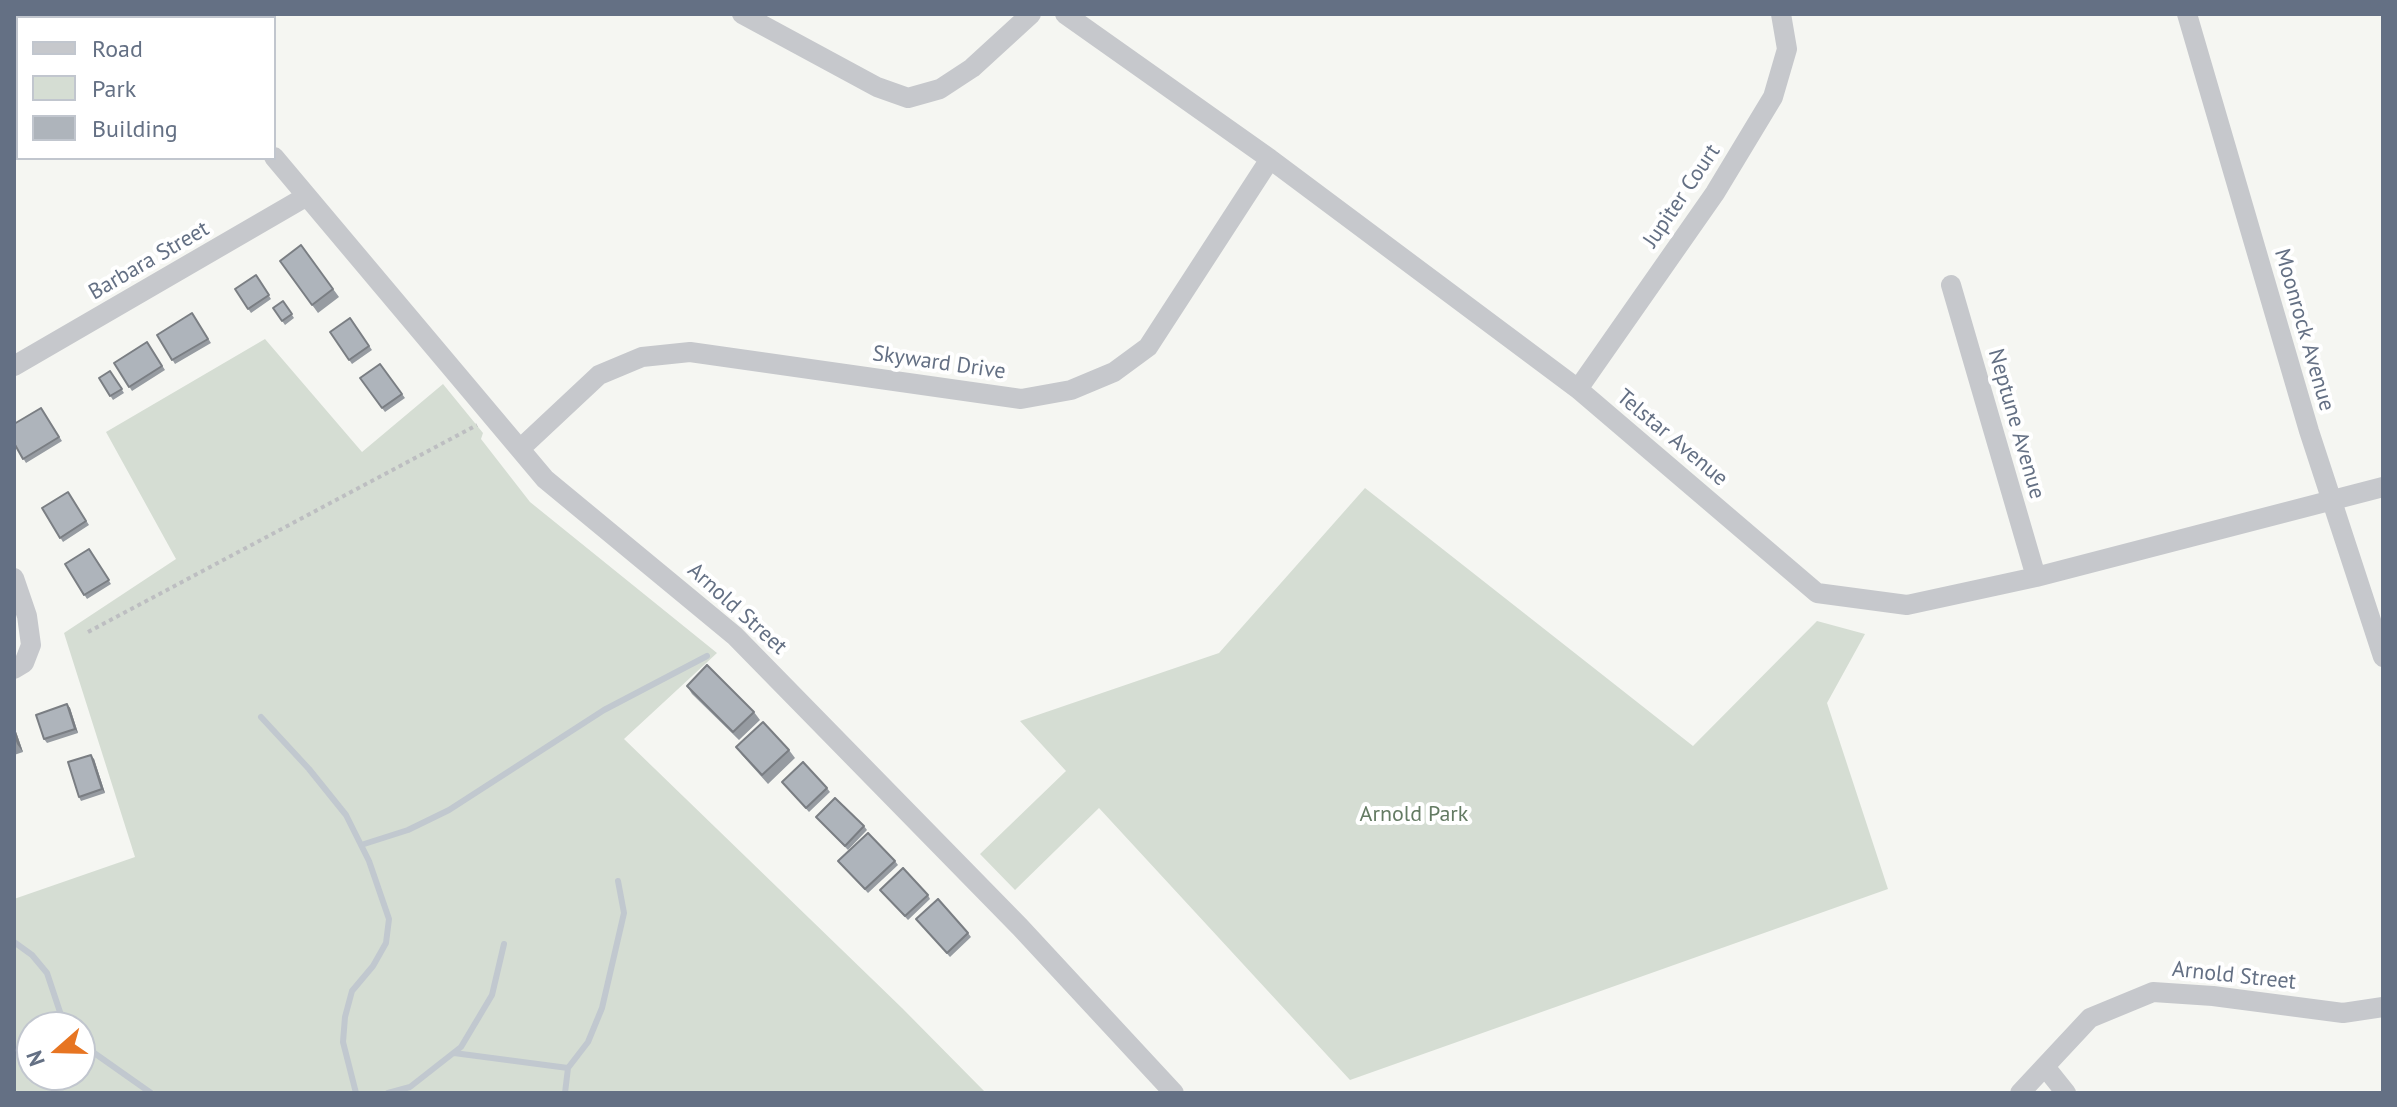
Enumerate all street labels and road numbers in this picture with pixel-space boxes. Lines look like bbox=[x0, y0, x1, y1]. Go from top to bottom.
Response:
street label: Jupiter Court bbox=[1638, 139, 1726, 253]
street label: Barbara Street bbox=[84, 216, 214, 306]
street label: Moonrock Avenue bbox=[2268, 246, 2340, 414]
street label: Skyward Drive bbox=[871, 341, 1007, 385]
street label: Neptune Avenue bbox=[1982, 346, 2050, 502]
street label: Telstar Avenue bbox=[1611, 384, 1733, 492]
street label: Arnold Street bbox=[682, 558, 792, 660]
street label: Arnold Street bbox=[2171, 956, 2297, 996]

